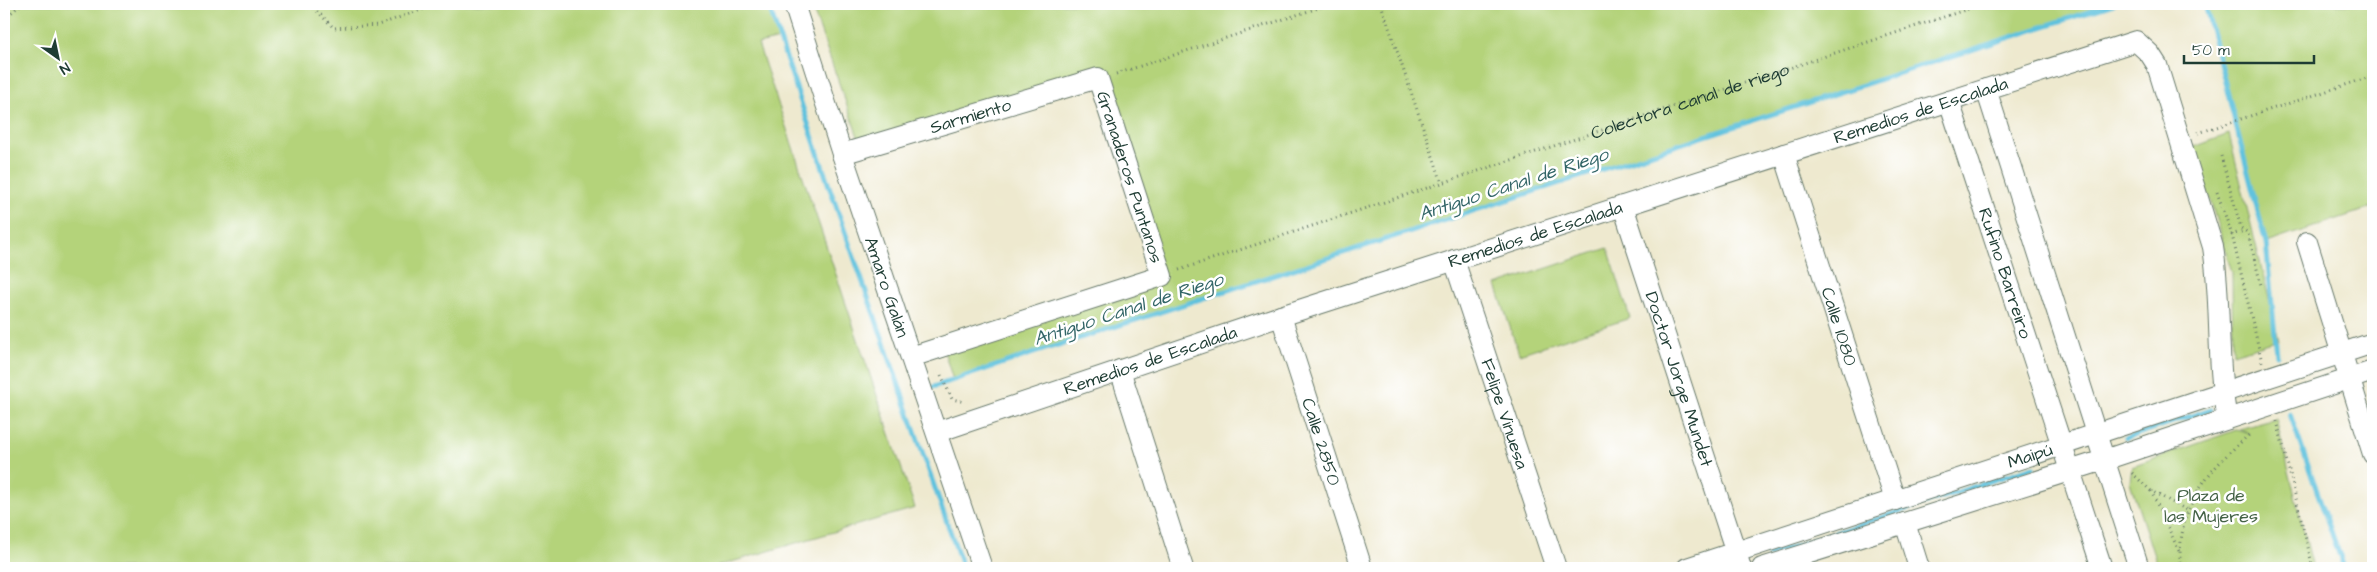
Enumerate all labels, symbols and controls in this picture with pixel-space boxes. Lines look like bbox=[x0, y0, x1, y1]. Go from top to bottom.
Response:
north arrow bbox=[32, 32, 82, 82]
scale bar bbox=[2184, 32, 2314, 64]
text: 50 m bbox=[2192, 40, 2230, 61]
text: N bbox=[55, 57, 74, 79]
street label: Colectora canal de riego bbox=[1588, 57, 1792, 146]
street label: Remedios de Escalada bbox=[1831, 71, 2011, 150]
street label: Granaderos Puntanos bbox=[1090, 88, 1169, 266]
street label: Sarmiento bbox=[927, 92, 1014, 140]
water label: Antiguo Canal de Riego bbox=[1415, 141, 1613, 228]
street label: Remedios de Escalada bbox=[1445, 195, 1626, 274]
street label: Rufino Barreiro bbox=[1972, 205, 2038, 342]
street label: Amaro Galán bbox=[858, 234, 915, 341]
water label: Antiguo Canal de Riego bbox=[1030, 266, 1228, 353]
street label: Calle 1080 bbox=[1814, 284, 1863, 369]
street label: Doctor Jorge Mundet bbox=[1639, 288, 1719, 471]
street label: Remedios de Escalada bbox=[1060, 320, 1240, 401]
street label: Felipe Vinuesa bbox=[1475, 355, 1534, 472]
street label: Calle 2850 bbox=[1295, 395, 1347, 489]
street label: Maipú bbox=[2004, 437, 2056, 475]
park label: Plaza de las Mujeres bbox=[2164, 483, 2258, 529]

